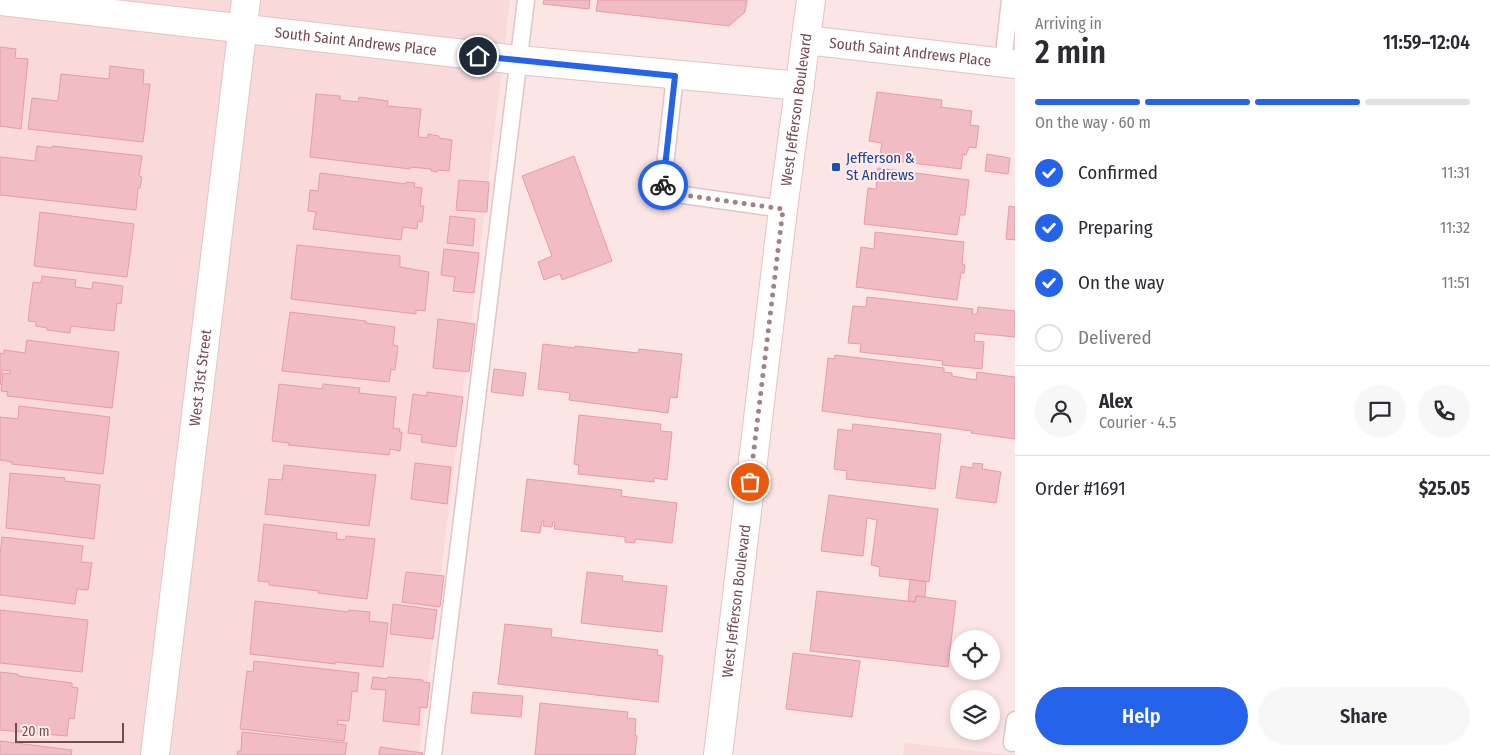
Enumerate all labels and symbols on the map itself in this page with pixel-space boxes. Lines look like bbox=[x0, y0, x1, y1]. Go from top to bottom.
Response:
street label: South Saint Andrews Place bbox=[274, 23, 438, 60]
street label: West Jefferson Boulevard bbox=[777, 32, 815, 187]
street label: South Saint Andrews Place bbox=[828, 34, 992, 70]
pin bbox=[457, 35, 499, 77]
place label: Jefferson & St Andrews bbox=[846, 149, 915, 184]
courier bbox=[638, 160, 688, 210]
marker: Jefferson & St Andrews bbox=[830, 161, 842, 173]
street label: West 31st Street bbox=[186, 328, 215, 427]
pin bbox=[729, 461, 771, 503]
street label: West Jefferson Boulevard bbox=[718, 524, 754, 679]
scale bar bbox=[15, 720, 124, 743]

